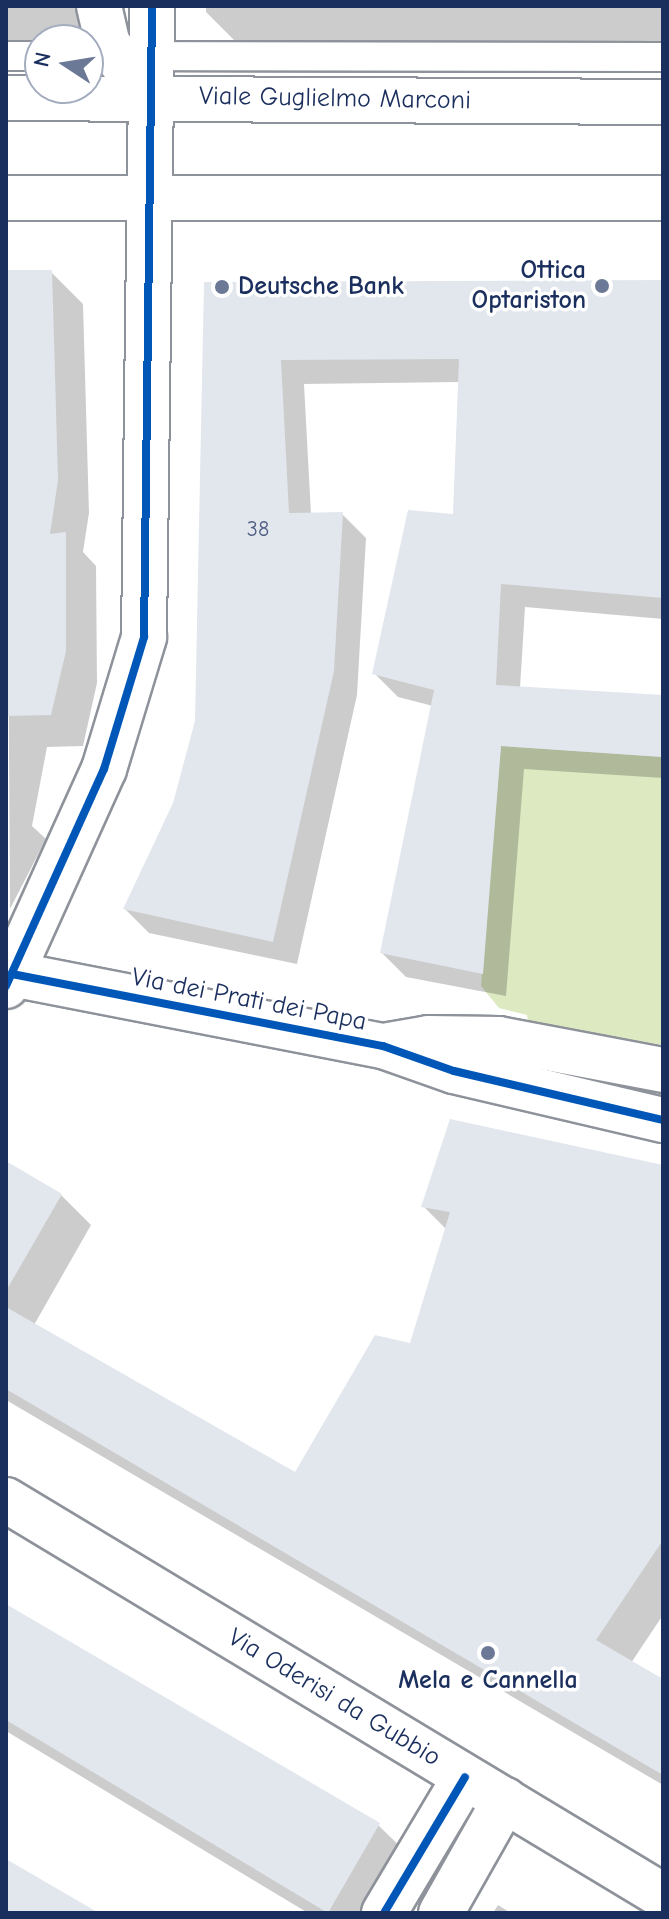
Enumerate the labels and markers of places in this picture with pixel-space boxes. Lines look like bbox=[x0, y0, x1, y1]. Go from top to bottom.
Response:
place label: Ottica Optariston bbox=[472, 255, 586, 316]
place label: Deutsche Bank bbox=[238, 271, 404, 303]
marker: Ottica Optariston bbox=[593, 277, 611, 295]
marker: Deutsche Bank bbox=[213, 278, 231, 296]
marker: Mela e Cannella bbox=[479, 1644, 497, 1662]
place label: Mela e Cannella bbox=[398, 1665, 578, 1697]

